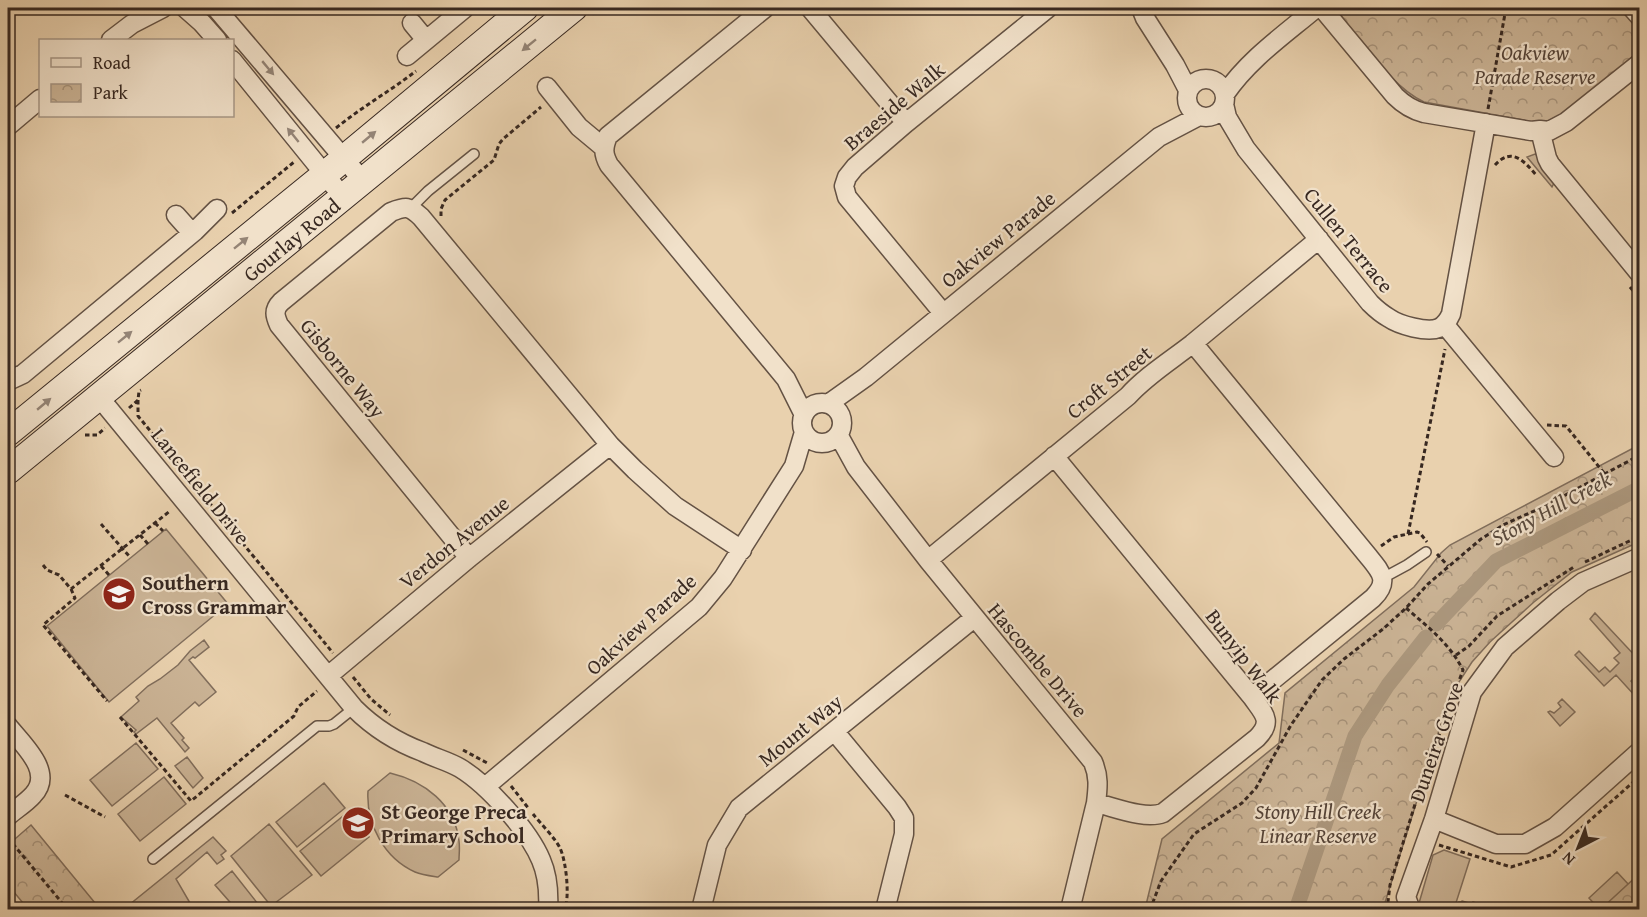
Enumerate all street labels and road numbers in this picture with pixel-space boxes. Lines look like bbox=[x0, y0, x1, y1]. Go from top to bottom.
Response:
street label: Braeside Walk bbox=[837, 54, 952, 158]
street label: Cullen Terrace bbox=[1297, 181, 1401, 300]
street label: Oakview Parade bbox=[934, 183, 1062, 295]
street label: Gourlay Road bbox=[236, 189, 347, 289]
street label: Gisborne Way bbox=[293, 311, 393, 425]
street label: Croft Street bbox=[1059, 337, 1159, 426]
street label: Lancefield Drive bbox=[144, 421, 258, 551]
street label: Verdon Avenue bbox=[392, 488, 516, 596]
street label: Oakview Parade bbox=[579, 566, 703, 682]
street label: Hascombe Drive bbox=[981, 596, 1096, 724]
street label: Bunyip Walk bbox=[1198, 602, 1290, 710]
street label: Duneira Grove bbox=[1401, 677, 1471, 806]
street label: Mount Way bbox=[751, 686, 849, 774]

